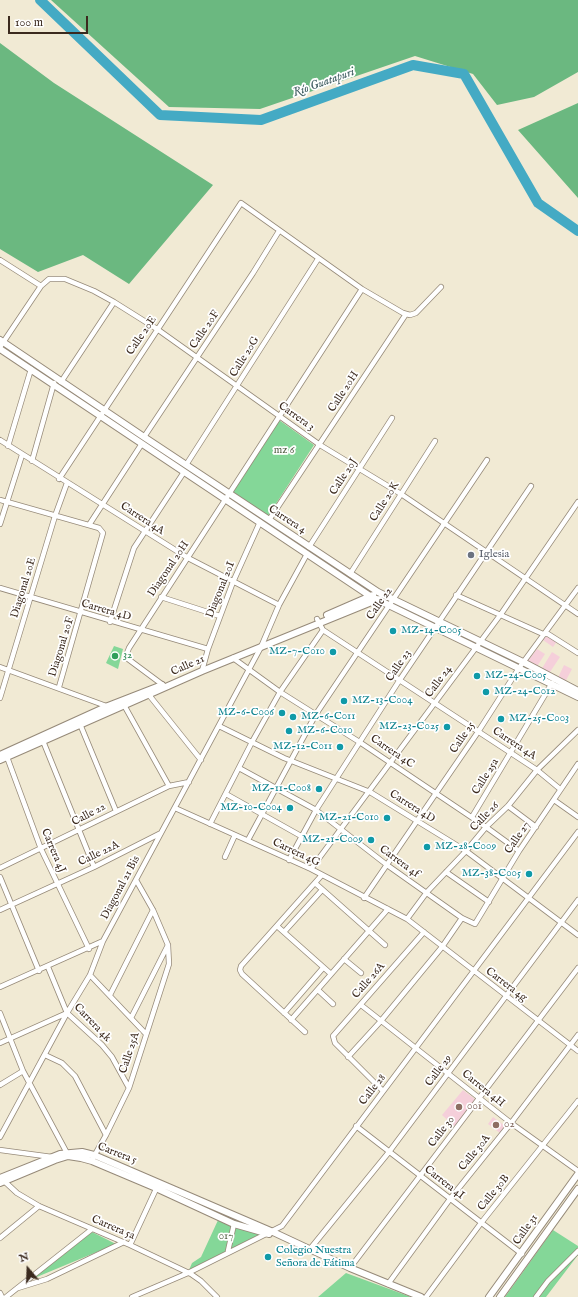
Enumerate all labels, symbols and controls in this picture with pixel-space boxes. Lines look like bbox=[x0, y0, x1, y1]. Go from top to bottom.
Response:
scale bar bbox=[10, 8, 90, 34]
text: 100 m bbox=[15, 15, 43, 30]
water label: Río Guatapuri bbox=[291, 65, 357, 101]
street label: Calle 20F bbox=[187, 308, 223, 352]
street label: Calle 20E bbox=[124, 314, 160, 358]
street label: Calle 20G bbox=[227, 334, 263, 380]
street label: Calle 20H bbox=[326, 369, 362, 415]
street label: Carrera 3 bbox=[275, 400, 317, 434]
park label: mz 6 bbox=[274, 444, 294, 458]
street label: Calle 20J bbox=[327, 456, 361, 498]
street label: Calle 20K bbox=[368, 480, 402, 524]
street label: Carrera 4A bbox=[118, 500, 166, 538]
street label: Carrera 4 bbox=[266, 503, 308, 537]
street label: Diagonal 20H bbox=[146, 539, 192, 599]
place label: Iglesia bbox=[479, 548, 509, 562]
marker: Iglesia bbox=[466, 550, 476, 560]
street label: Diagonal 20E bbox=[9, 556, 39, 620]
street label: Diagonal 20I bbox=[204, 560, 238, 620]
street label: Calle 22 bbox=[364, 585, 396, 623]
street label: Carrera 4D bbox=[80, 598, 132, 624]
street label: Diagonal 20F bbox=[47, 615, 77, 679]
place label: MZ-14-C005 bbox=[401, 624, 461, 638]
marker: MZ-14-C005 bbox=[388, 626, 398, 636]
place label: MZ-7-C010 bbox=[269, 645, 325, 659]
marker: MZ-7-C010 bbox=[328, 647, 338, 657]
street label: Calle 23 bbox=[384, 648, 414, 684]
place label: 32 bbox=[123, 649, 132, 663]
marker: 32 bbox=[110, 651, 120, 661]
street label: Calle 21 bbox=[169, 653, 207, 679]
street label: Calle 24 bbox=[423, 663, 455, 701]
place label: MZ-24-C005 bbox=[485, 669, 546, 683]
marker: MZ-24-C005 bbox=[472, 671, 482, 681]
place label: MZ-24-C012 bbox=[494, 685, 555, 699]
marker: MZ-24-C012 bbox=[481, 687, 491, 697]
place label: MZ-13-C004 bbox=[352, 694, 413, 708]
marker: MZ-13-C004 bbox=[339, 696, 349, 706]
place label: MZ-6-C006 bbox=[218, 706, 274, 720]
marker: MZ-6-C006 bbox=[277, 708, 287, 718]
place label: MZ-6-C011 bbox=[301, 710, 355, 724]
marker: MZ-6-C011 bbox=[288, 712, 298, 722]
place label: MZ-25-C003 bbox=[509, 712, 569, 726]
marker: MZ-25-C003 bbox=[496, 714, 506, 724]
place label: MZ-23-C025 bbox=[379, 720, 439, 734]
street label: Calle 25 bbox=[448, 720, 478, 756]
marker: MZ-23-C025 bbox=[442, 722, 452, 732]
place label: MZ-6-C010 bbox=[297, 724, 353, 738]
street label: Carrera 4A bbox=[490, 725, 538, 763]
marker: MZ-6-C010 bbox=[284, 726, 294, 736]
street label: Carrera 4C bbox=[368, 732, 416, 772]
place label: MZ-12-C011 bbox=[273, 740, 332, 754]
marker: MZ-12-C011 bbox=[335, 742, 345, 752]
street label: Calle 25a bbox=[470, 757, 502, 797]
place label: MZ-11-C008 bbox=[252, 782, 311, 796]
marker: MZ-11-C008 bbox=[314, 784, 324, 794]
street label: Carrera 4D bbox=[387, 788, 437, 826]
street label: Calle 26 bbox=[468, 800, 502, 834]
street label: Calle 22 bbox=[70, 801, 108, 829]
place label: MZ-10-C004 bbox=[220, 801, 282, 815]
marker: MZ-10-C004 bbox=[285, 803, 295, 813]
place label: MZ-21-C010 bbox=[319, 811, 379, 825]
marker: MZ-21-C010 bbox=[382, 813, 392, 823]
street label: Calle 27 bbox=[502, 819, 534, 857]
street label: Carrera 4J bbox=[38, 827, 68, 875]
place label: MZ-21-C009 bbox=[302, 833, 363, 847]
marker: MZ-21-C009 bbox=[366, 835, 376, 845]
street label: Carrera 4G bbox=[270, 836, 322, 870]
street label: Calle 22A bbox=[76, 838, 122, 870]
place label: MZ-28-C009 bbox=[435, 840, 496, 854]
marker: MZ-28-C009 bbox=[422, 842, 432, 852]
street label: Carrera 4f bbox=[376, 843, 422, 881]
street label: Diagonal 21 Bis bbox=[99, 854, 143, 922]
place label: MZ-38-C005 bbox=[462, 867, 521, 881]
marker: MZ-38-C005 bbox=[524, 869, 534, 879]
street label: Calle 26A bbox=[350, 960, 388, 1002]
street label: Carrera 4g bbox=[483, 965, 529, 1005]
street label: Carrera 4k bbox=[71, 1001, 113, 1045]
street label: Calle 25A bbox=[117, 1031, 143, 1075]
street label: Calle 29 bbox=[423, 1053, 455, 1089]
street label: Carrera 4H bbox=[459, 1068, 507, 1110]
street label: Calle 28 bbox=[357, 1072, 389, 1108]
place label: 001 bbox=[467, 1100, 482, 1114]
marker: 001 bbox=[454, 1102, 464, 1112]
street label: Calle 30 bbox=[426, 1114, 458, 1150]
place label: 02 bbox=[504, 1118, 515, 1132]
marker: 02 bbox=[491, 1120, 501, 1130]
street label: Calle 30A bbox=[456, 1132, 494, 1174]
street label: Carrera 5 bbox=[96, 1141, 138, 1167]
street label: Carrera 4I bbox=[421, 1163, 467, 1203]
street label: Calle 30B bbox=[475, 1172, 513, 1214]
street label: Calle 31 bbox=[511, 1212, 541, 1248]
street label: Carrera 5a bbox=[89, 1213, 137, 1243]
park label: 017 bbox=[219, 1230, 233, 1244]
place label: Colegio Nuestra Señora de Fátima bbox=[276, 1244, 354, 1270]
north arrow bbox=[8, 1249, 48, 1289]
text: N bbox=[17, 1249, 31, 1266]
marker: Colegio Nuestra Señora de Fátima bbox=[263, 1252, 273, 1262]

